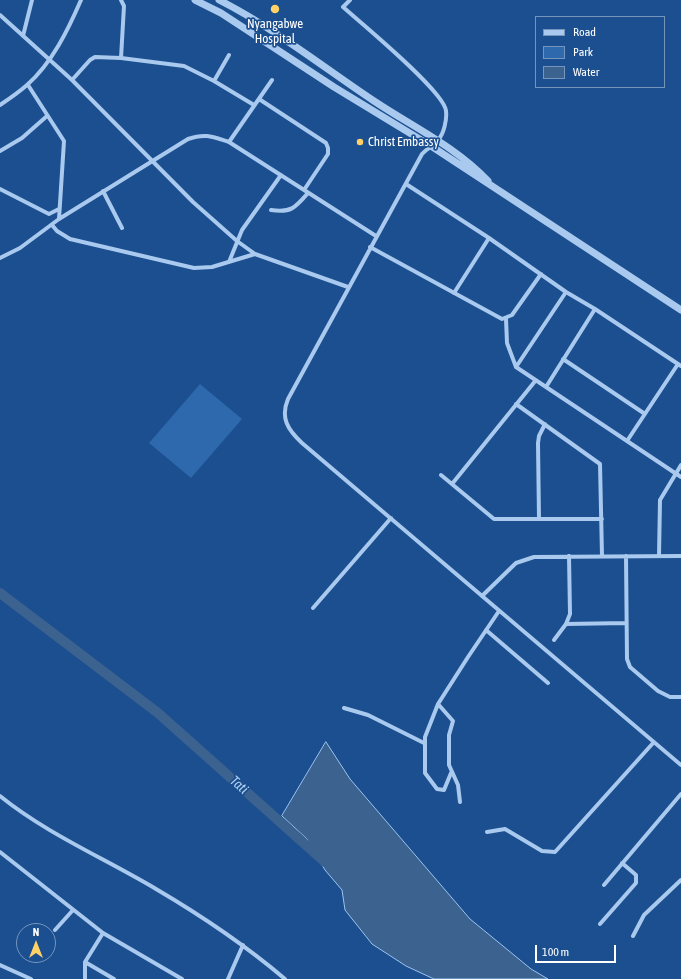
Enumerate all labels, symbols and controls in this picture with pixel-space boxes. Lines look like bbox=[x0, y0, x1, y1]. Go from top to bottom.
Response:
marker: Nyangabwe Hospital bbox=[269, 3, 281, 15]
place label: Nyangabwe Hospital bbox=[247, 16, 303, 47]
legend bbox=[535, 16, 665, 88]
text: Road bbox=[573, 25, 596, 39]
text: Park bbox=[573, 45, 593, 59]
text: Water bbox=[573, 65, 599, 79]
place label: Christ Embassy bbox=[368, 134, 439, 150]
marker: Christ Embassy bbox=[355, 137, 365, 147]
water label: Tati bbox=[226, 772, 252, 798]
north arrow bbox=[16, 923, 56, 963]
text: N bbox=[33, 926, 39, 938]
scale bar bbox=[537, 937, 618, 963]
text: 100 m bbox=[542, 945, 569, 959]

